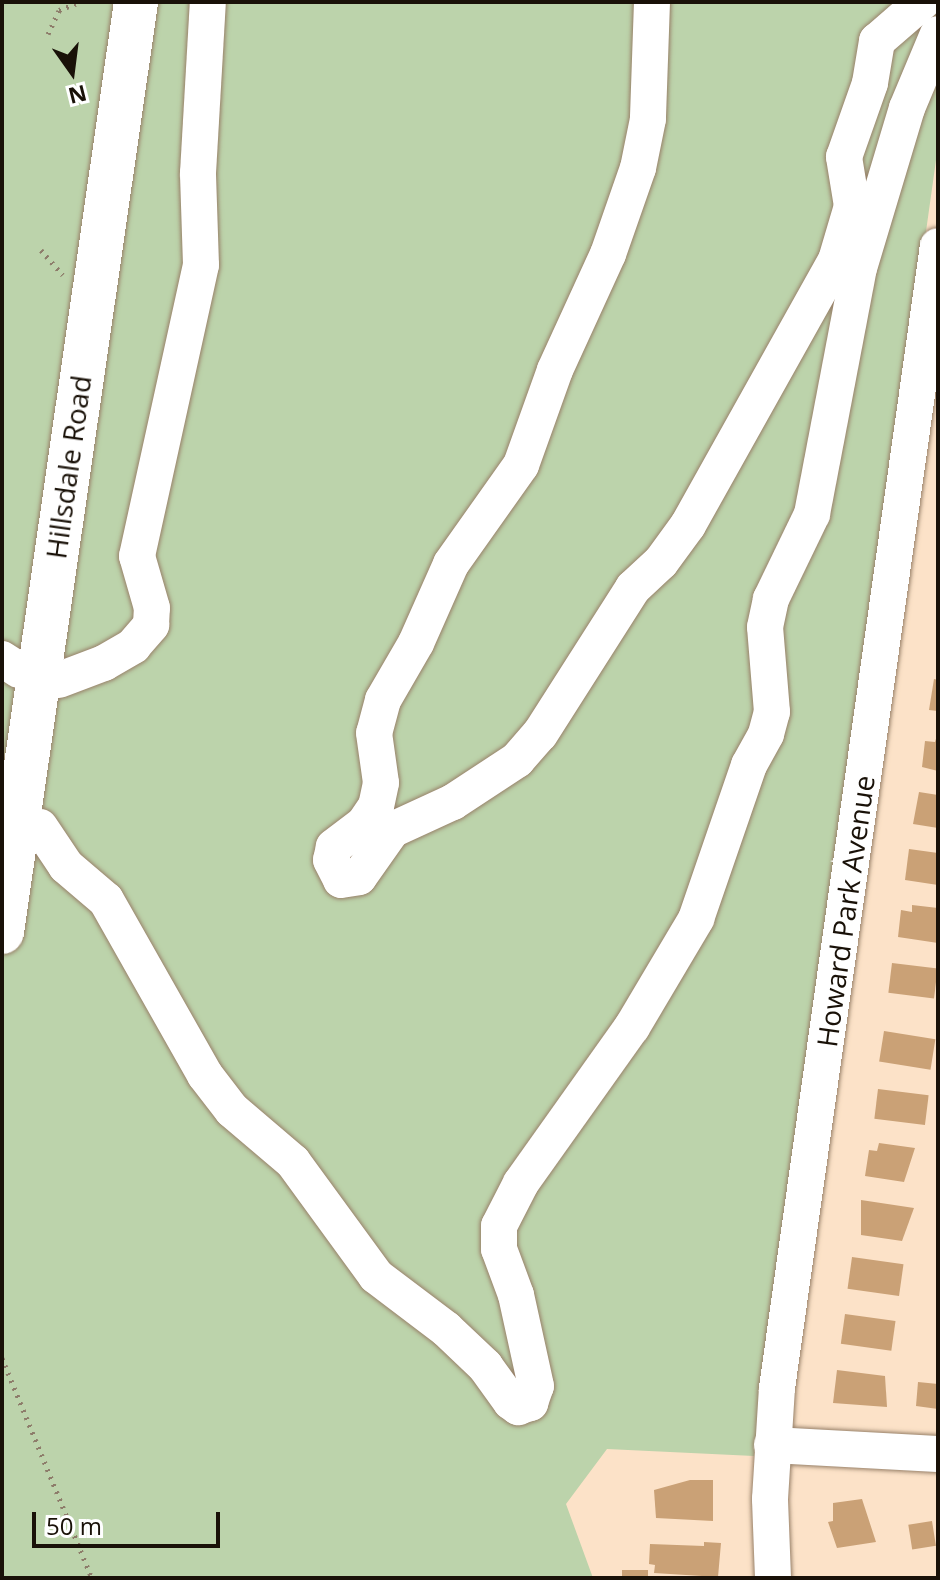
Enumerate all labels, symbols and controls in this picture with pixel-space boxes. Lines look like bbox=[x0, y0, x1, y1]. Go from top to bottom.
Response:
north arrow bbox=[32, 32, 112, 112]
text: N bbox=[66, 79, 90, 112]
street label: Hillsdale Road bbox=[39, 373, 97, 561]
street label: Howard Park Avenue bbox=[809, 773, 881, 1049]
scale bar bbox=[36, 1496, 224, 1546]
text: 50 m bbox=[46, 1509, 102, 1542]

